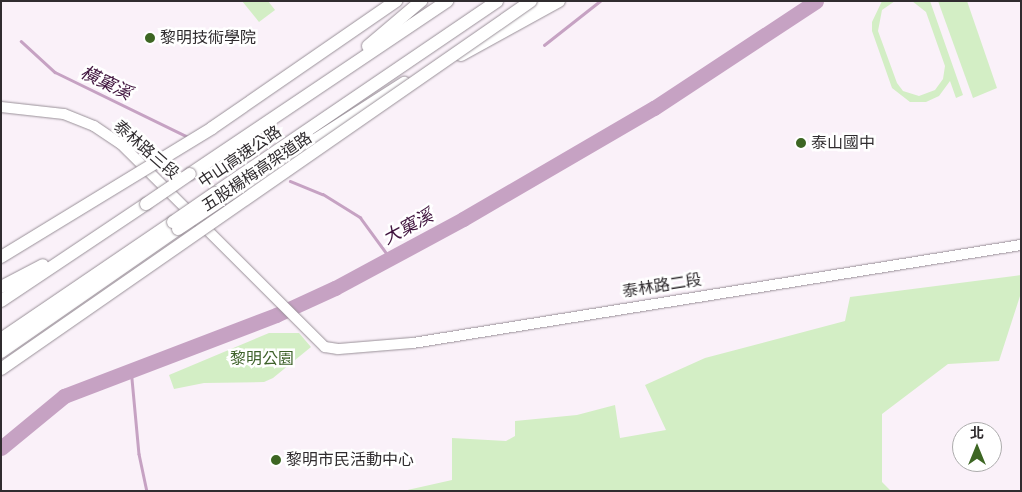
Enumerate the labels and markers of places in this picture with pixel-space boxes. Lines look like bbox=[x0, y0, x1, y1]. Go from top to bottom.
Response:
place label: 黎明技術學院 bbox=[160, 28, 256, 48]
marker: 黎明技術學院 bbox=[144, 32, 156, 44]
place label: 泰山國中 bbox=[811, 133, 875, 153]
marker: 泰山國中 bbox=[795, 137, 807, 149]
place label: 黎明市民活動中心 bbox=[286, 450, 414, 470]
marker: 黎明市民活動中心 bbox=[270, 454, 282, 466]

